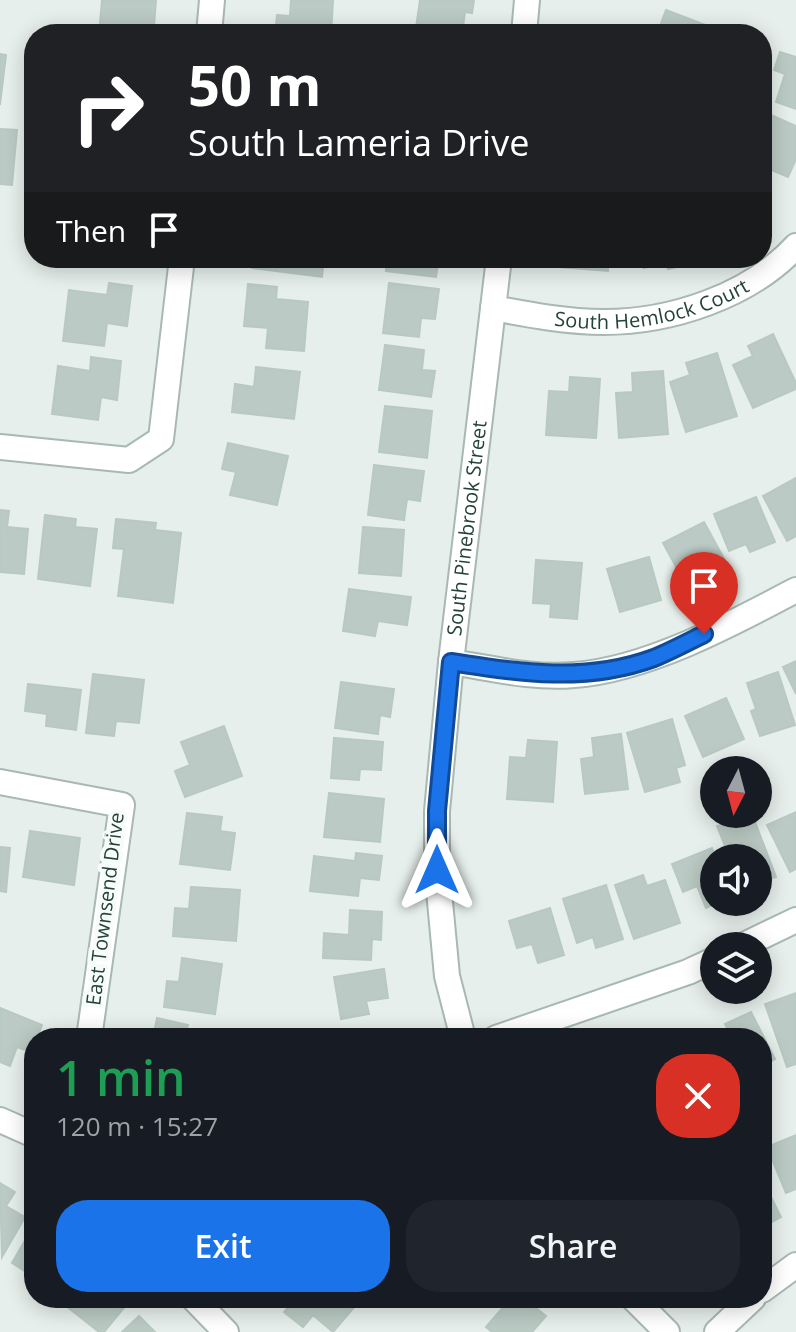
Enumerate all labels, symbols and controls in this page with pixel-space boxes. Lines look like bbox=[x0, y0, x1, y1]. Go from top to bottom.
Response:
text: 50 m bbox=[188, 46, 322, 122]
icon: right bbox=[56, 56, 160, 160]
text: South Lameria Drive bbox=[188, 118, 529, 167]
icon: arrive bbox=[142, 208, 186, 252]
text: Then bbox=[56, 210, 126, 251]
street label: South Hemlock Court bbox=[553, 272, 753, 335]
street label: South Pinebrook Street bbox=[440, 419, 493, 637]
pin bbox=[670, 552, 738, 634]
icon: arrive bbox=[682, 564, 726, 608]
north arrow bbox=[700, 756, 772, 828]
map controls bbox=[700, 756, 772, 1004]
street label: East Townsend Drive bbox=[79, 811, 130, 1007]
position arrow bbox=[395, 828, 479, 912]
button: sound bbox=[700, 844, 772, 916]
button: layers bbox=[700, 932, 772, 1004]
text: 1 min bbox=[56, 1045, 186, 1110]
button: close bbox=[656, 1054, 740, 1138]
text: 120 m · 15:27 bbox=[56, 1108, 218, 1144]
button: Exit bbox=[56, 1200, 390, 1292]
button: Share bbox=[406, 1200, 740, 1292]

